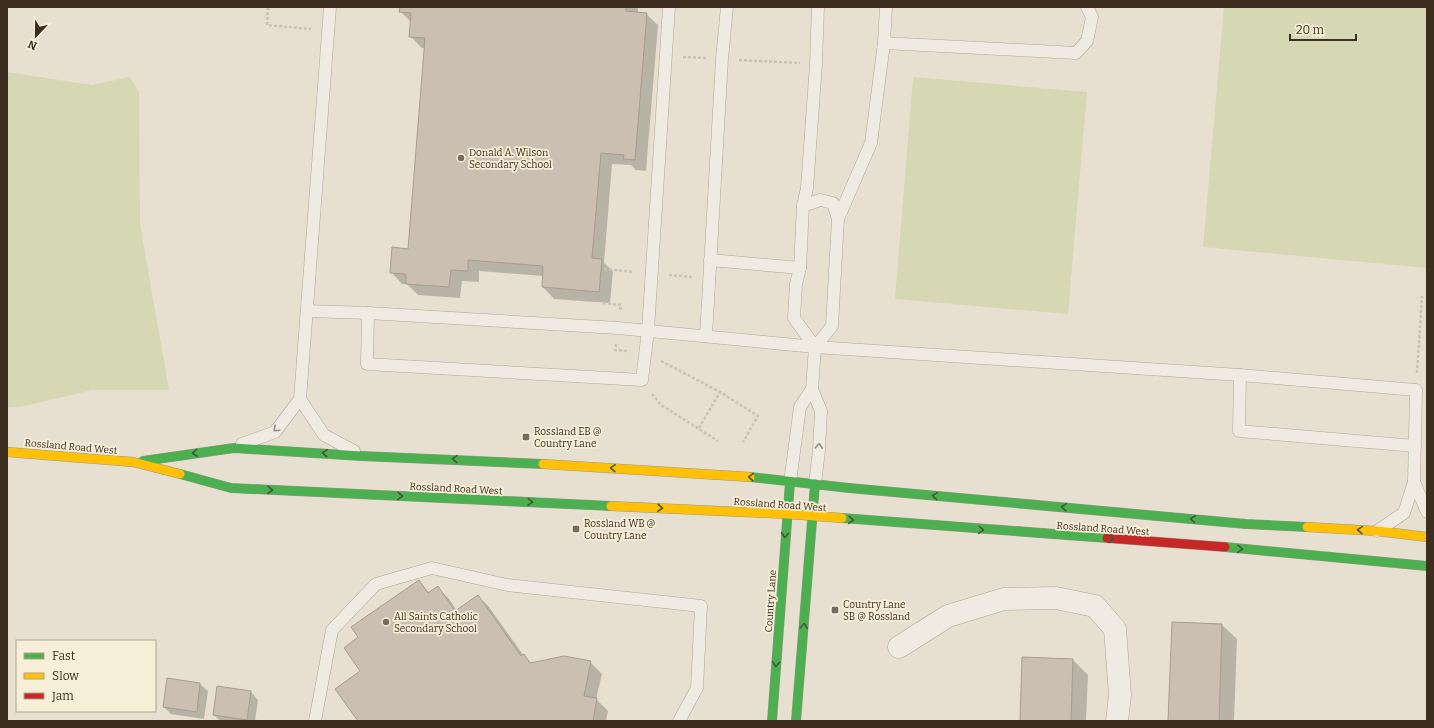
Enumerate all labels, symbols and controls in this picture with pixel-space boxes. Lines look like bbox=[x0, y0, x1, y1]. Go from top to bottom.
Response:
north arrow bbox=[16, 16, 56, 56]
scale bar bbox=[1290, 16, 1356, 42]
text: 20 m bbox=[1296, 23, 1325, 37]
text: N bbox=[26, 37, 39, 52]
place label: Donald A. Wilson Secondary School bbox=[469, 147, 552, 171]
marker: Donald A. Wilson Secondary School bbox=[456, 153, 466, 163]
one-way arrow bbox=[273, 424, 281, 432]
place label: Rossland EB @ Country Lane bbox=[534, 426, 602, 450]
marker: Rossland EB @ Country Lane bbox=[521, 432, 531, 442]
street label: Rossland Road West bbox=[24, 437, 118, 457]
one-way arrow bbox=[815, 443, 824, 449]
one-way arrow bbox=[192, 448, 198, 457]
one-way arrow bbox=[322, 449, 328, 458]
one-way arrow bbox=[452, 455, 458, 464]
one-way arrow bbox=[610, 463, 616, 472]
one-way arrow bbox=[748, 473, 754, 482]
street label: Rossland Road West bbox=[409, 481, 503, 497]
one-way arrow bbox=[267, 485, 273, 494]
one-way arrow bbox=[931, 491, 938, 500]
one-way arrow bbox=[397, 492, 403, 500]
street label: Rossland Road West bbox=[733, 496, 827, 514]
one-way arrow bbox=[527, 498, 533, 506]
one-way arrow bbox=[1061, 502, 1067, 511]
one-way arrow bbox=[657, 504, 663, 513]
one-way arrow bbox=[1190, 514, 1197, 523]
one-way arrow bbox=[848, 516, 855, 525]
place label: Rossland WB @ Country Lane bbox=[584, 518, 656, 542]
street label: Rossland Road West bbox=[1056, 520, 1150, 538]
marker: Rossland WB @ Country Lane bbox=[571, 524, 581, 534]
one-way arrow bbox=[978, 525, 984, 534]
one-way arrow bbox=[1357, 525, 1363, 534]
one-way arrow bbox=[781, 532, 790, 538]
one-way arrow bbox=[1108, 535, 1114, 544]
one-way arrow bbox=[1237, 544, 1243, 553]
street label: Country Lane bbox=[763, 569, 779, 633]
place label: Country Lane SB @ Rossland bbox=[843, 599, 910, 623]
marker: Country Lane SB @ Rossland bbox=[830, 605, 840, 615]
place label: All Saints Catholic Secondary School bbox=[394, 611, 478, 635]
marker: All Saints Catholic Secondary School bbox=[381, 617, 391, 627]
one-way arrow bbox=[799, 623, 808, 629]
legend bbox=[16, 640, 156, 712]
text: Fast bbox=[52, 649, 76, 663]
one-way arrow bbox=[771, 661, 780, 667]
text: Slow bbox=[52, 669, 79, 683]
text: Jam bbox=[51, 689, 74, 703]

